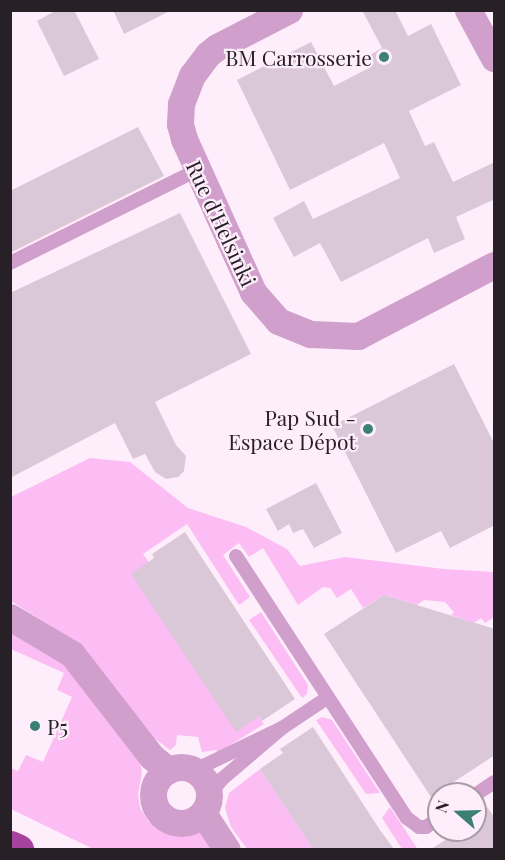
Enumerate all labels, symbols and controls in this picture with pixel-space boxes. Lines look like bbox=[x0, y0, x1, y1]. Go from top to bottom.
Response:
place label: BM Carrosserie bbox=[225, 44, 372, 70]
marker: BM Carrosserie bbox=[377, 50, 391, 64]
street label: Rue d'Helsinki bbox=[182, 156, 262, 290]
place label: Pap Sud - Espace Dépot bbox=[228, 404, 356, 454]
marker: Pap Sud - Espace Dépot bbox=[361, 422, 375, 436]
place label: P5 bbox=[47, 713, 68, 739]
marker: P5 bbox=[28, 719, 42, 733]
north arrow bbox=[427, 782, 487, 842]
text: N bbox=[430, 797, 453, 815]

